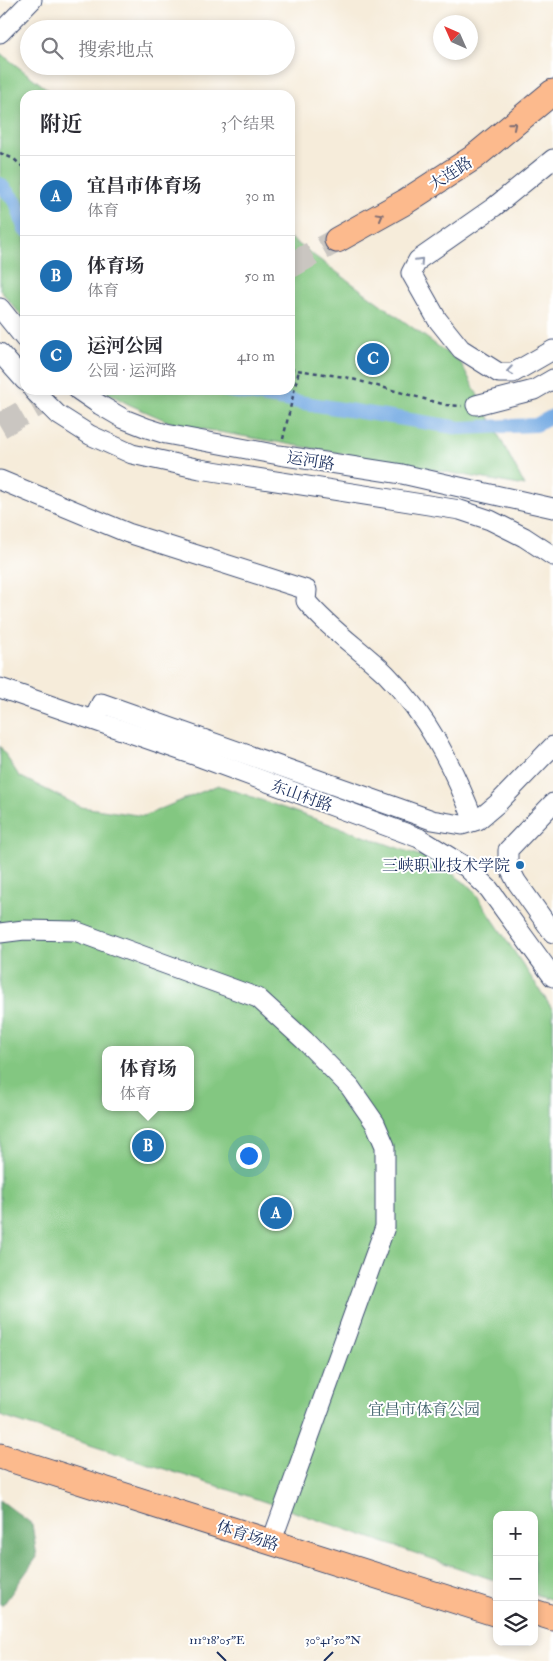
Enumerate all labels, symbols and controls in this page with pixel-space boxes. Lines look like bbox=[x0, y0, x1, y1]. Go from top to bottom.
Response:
north arrow bbox=[433, 15, 478, 60]
search box bbox=[20, 20, 295, 75]
icon: search bbox=[38, 34, 66, 62]
text: 搜索地点 bbox=[78, 38, 154, 62]
text: 附近 bbox=[40, 111, 82, 138]
text: 3个结果 bbox=[221, 114, 275, 134]
one-way arrow bbox=[508, 121, 517, 130]
street label: 大连路 bbox=[425, 152, 476, 195]
text: 宜昌市体育场 bbox=[87, 174, 201, 198]
text: A bbox=[51, 186, 61, 206]
text: 30 m bbox=[245, 186, 275, 206]
text: 体育 bbox=[87, 201, 119, 221]
one-way arrow bbox=[374, 213, 383, 223]
text: 体育场 bbox=[87, 254, 144, 278]
one-way arrow bbox=[415, 258, 424, 267]
text: B bbox=[51, 266, 61, 286]
text: 50 m bbox=[244, 266, 275, 286]
text: 体育 bbox=[87, 281, 119, 301]
text: 运河公园 bbox=[87, 334, 163, 358]
pin: C bbox=[357, 340, 389, 378]
text: C bbox=[50, 346, 62, 366]
text: 410 m bbox=[237, 346, 275, 366]
text: 公园 · 运河路 bbox=[87, 361, 177, 381]
one-way arrow bbox=[505, 366, 514, 376]
street label: 运河路 bbox=[286, 447, 336, 475]
street label: 东山村路 bbox=[268, 776, 335, 816]
place label: 三峡职业技术学院 bbox=[382, 856, 510, 876]
marker: 三峡职业技术学院 bbox=[514, 859, 526, 871]
popup bbox=[102, 1046, 194, 1111]
text: 体育场 bbox=[119, 1057, 177, 1081]
text: 体育 bbox=[119, 1084, 152, 1104]
pin: B bbox=[132, 1127, 164, 1165]
your location bbox=[236, 1143, 262, 1169]
pin: A bbox=[260, 1194, 292, 1232]
park label: 宜昌市体育公园 bbox=[368, 1400, 480, 1420]
map controls bbox=[493, 1511, 538, 1646]
button: + bbox=[493, 1511, 538, 1556]
street label: 体育场路 bbox=[214, 1517, 281, 1555]
button: − bbox=[493, 1556, 538, 1601]
button: layers bbox=[493, 1601, 538, 1646]
text: 111°18'05"E bbox=[189, 1633, 245, 1648]
text: 30°41'50"N bbox=[305, 1633, 361, 1648]

